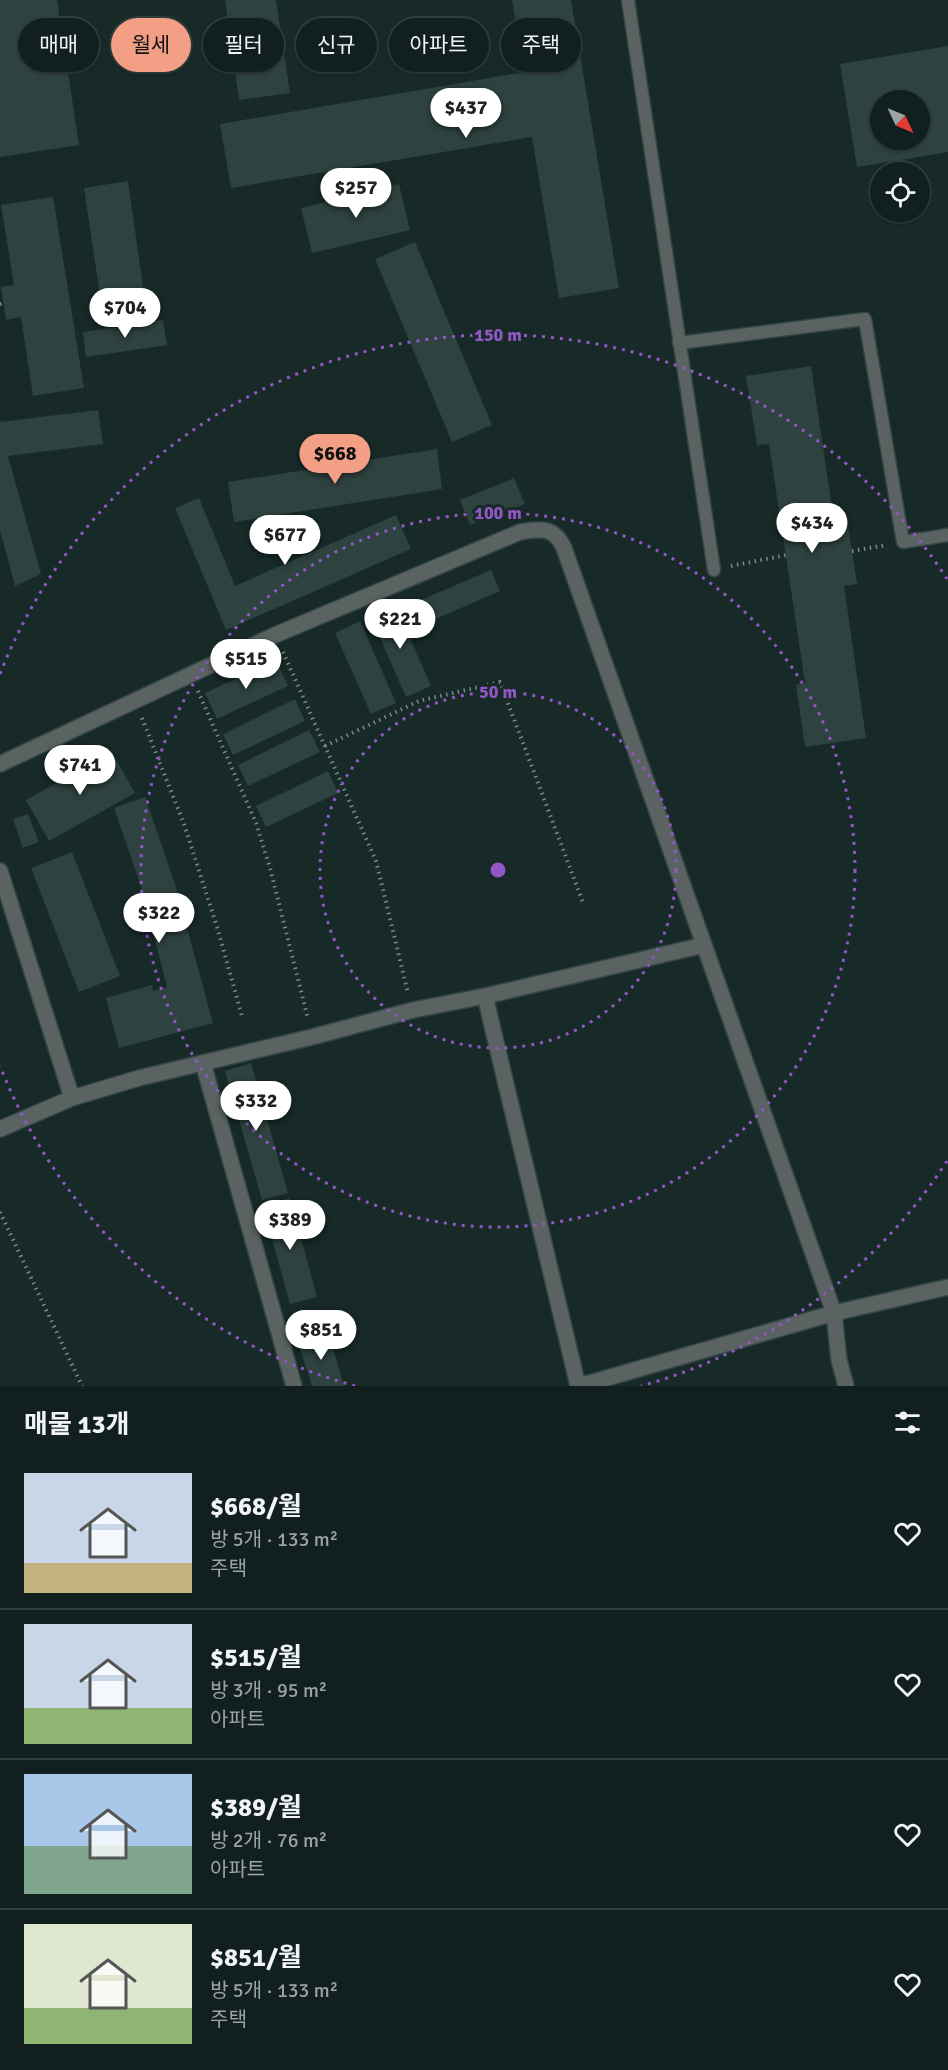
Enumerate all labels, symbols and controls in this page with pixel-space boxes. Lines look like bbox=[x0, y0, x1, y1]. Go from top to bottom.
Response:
chip: 매매 bbox=[18, 18, 99, 72]
chip: 월세 bbox=[111, 18, 191, 72]
chip: 필터 bbox=[203, 18, 284, 72]
chip: 신규 bbox=[296, 18, 377, 72]
chip: 아파트 bbox=[389, 18, 489, 72]
chip: 주택 bbox=[501, 18, 581, 72]
pin: $437 bbox=[430, 88, 502, 139]
north arrow bbox=[870, 90, 930, 150]
map controls bbox=[870, 90, 930, 222]
text: $437 bbox=[444, 95, 488, 120]
button: locate bbox=[870, 162, 930, 222]
pin: $257 bbox=[320, 168, 392, 219]
text: $257 bbox=[334, 175, 378, 200]
pin: $704 bbox=[89, 288, 161, 339]
text: $704 bbox=[103, 295, 147, 320]
text: 150 m bbox=[474, 324, 522, 346]
pin: $668 bbox=[299, 434, 371, 485]
text: $668 bbox=[313, 441, 357, 466]
text: 100 m bbox=[474, 502, 522, 524]
pin: $434 bbox=[776, 503, 848, 554]
text: $434 bbox=[790, 510, 834, 535]
pin: $677 bbox=[249, 515, 321, 566]
text: $677 bbox=[263, 522, 307, 547]
pin: $221 bbox=[364, 599, 436, 650]
text: $221 bbox=[378, 606, 422, 631]
pin: $515 bbox=[210, 639, 282, 690]
text: $515 bbox=[224, 646, 268, 671]
text: 50 m bbox=[479, 681, 517, 703]
pin: $741 bbox=[44, 745, 116, 796]
text: $741 bbox=[58, 752, 102, 777]
centre of rings bbox=[488, 860, 508, 880]
pin: $322 bbox=[123, 893, 195, 944]
text: $322 bbox=[137, 900, 181, 925]
pin: $332 bbox=[220, 1081, 292, 1132]
text: $332 bbox=[234, 1088, 278, 1113]
pin: $389 bbox=[254, 1200, 326, 1251]
text: $389 bbox=[268, 1207, 312, 1232]
pin: $851 bbox=[285, 1310, 357, 1361]
text: $851 bbox=[299, 1317, 343, 1342]
icon: filters bbox=[891, 1406, 924, 1439]
text: 매물 13개 bbox=[24, 1409, 130, 1441]
text: $668/월 bbox=[210, 1491, 302, 1523]
icon: home bbox=[72, 1497, 144, 1569]
icon: heart bbox=[891, 1517, 924, 1550]
text: 방 5개 · 133 m² bbox=[210, 1527, 338, 1552]
text: 주택 bbox=[210, 1556, 247, 1581]
text: $515/월 bbox=[210, 1642, 302, 1674]
icon: home bbox=[72, 1648, 144, 1720]
icon: heart bbox=[891, 1668, 924, 1701]
text: 방 3개 · 95 m² bbox=[210, 1678, 327, 1703]
text: 아파트 bbox=[210, 1707, 265, 1732]
text: $389/월 bbox=[210, 1792, 302, 1824]
icon: home bbox=[72, 1798, 144, 1870]
icon: heart bbox=[891, 1818, 924, 1851]
text: 방 2개 · 76 m² bbox=[210, 1828, 327, 1853]
text: 아파트 bbox=[210, 1857, 265, 1882]
text: $851/월 bbox=[210, 1942, 302, 1974]
icon: home bbox=[72, 1948, 144, 2020]
icon: heart bbox=[891, 1968, 924, 2001]
text: 방 5개 · 133 m² bbox=[210, 1978, 338, 2003]
text: 주택 bbox=[210, 2007, 247, 2032]

